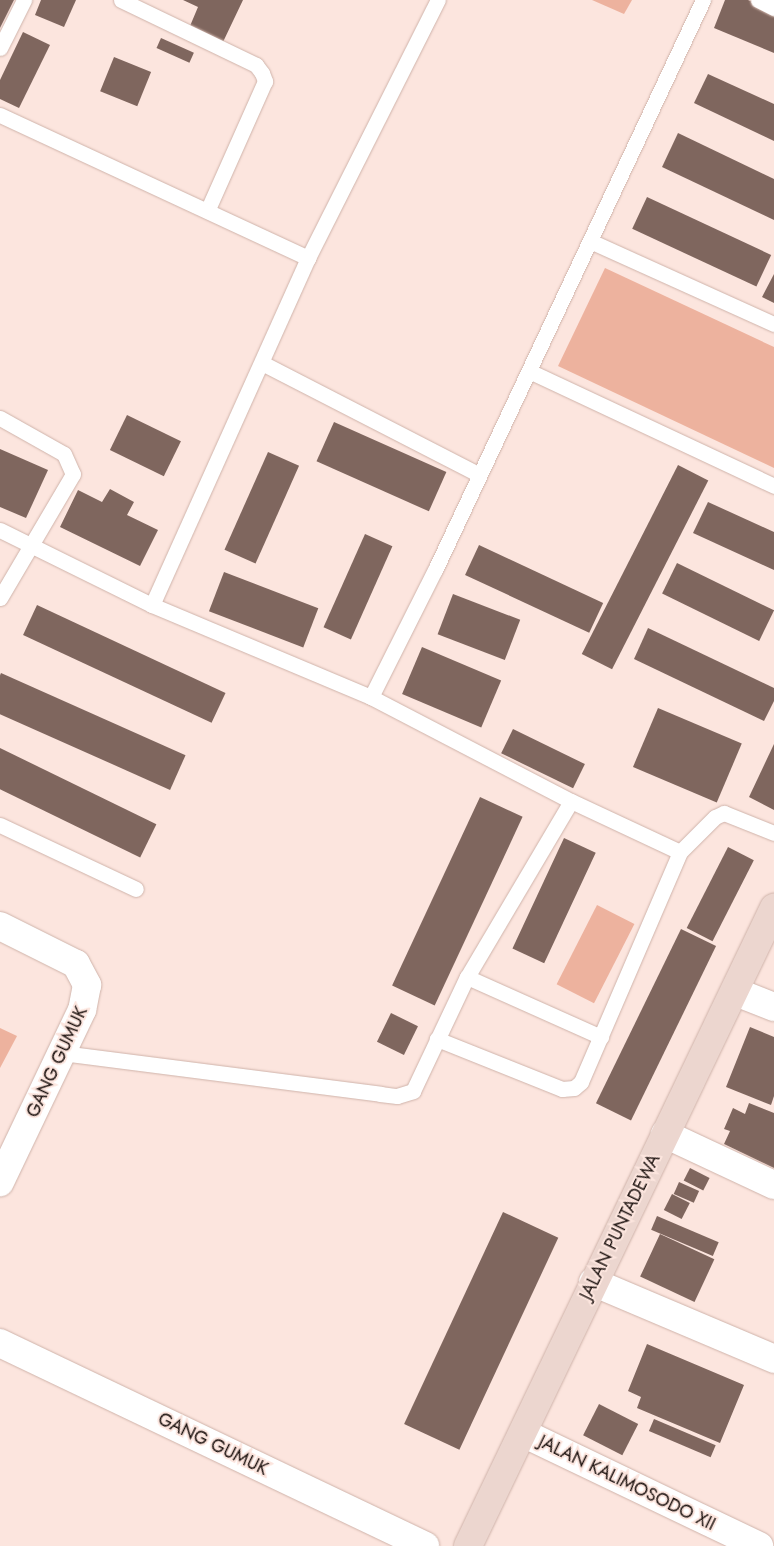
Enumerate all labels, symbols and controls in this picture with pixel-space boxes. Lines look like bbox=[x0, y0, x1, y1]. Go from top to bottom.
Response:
street label: GANG GUMUK bbox=[22, 1003, 92, 1121]
street label: JALAN PUNTADEWA bbox=[575, 1151, 665, 1303]
street label: GANG GUMUK bbox=[154, 1408, 272, 1480]
street label: JALAN KALIMOSODO XII bbox=[535, 1431, 719, 1535]

